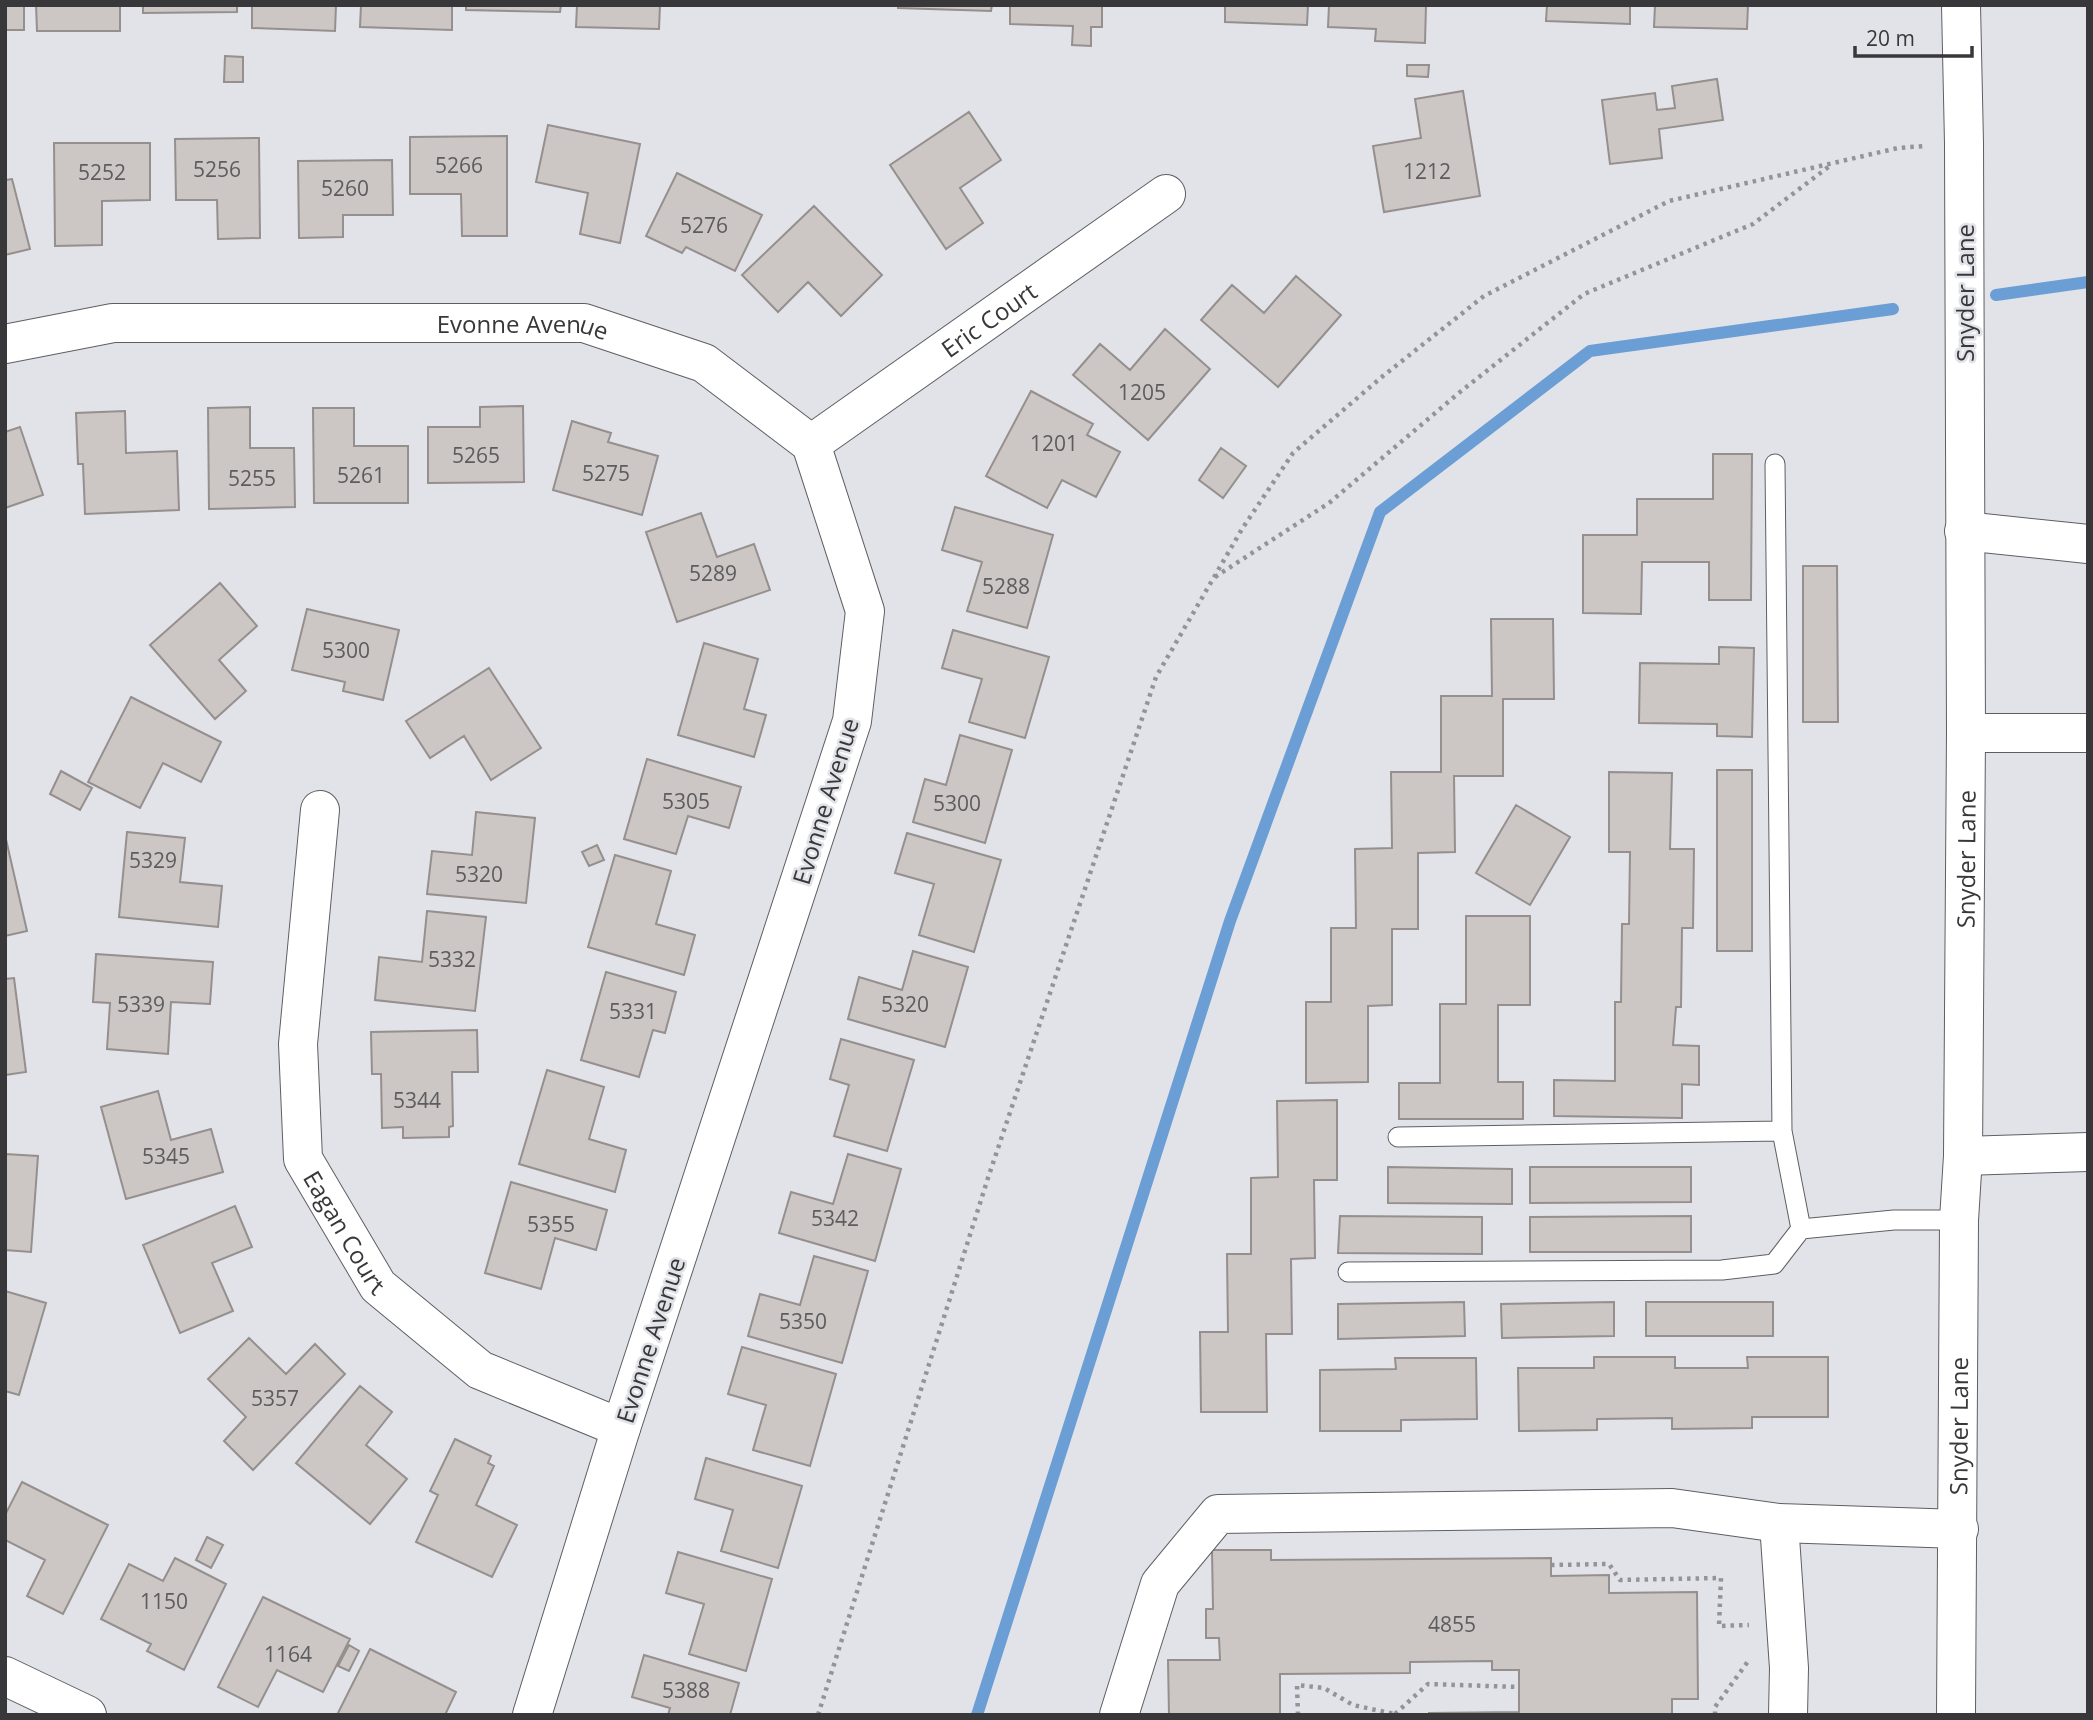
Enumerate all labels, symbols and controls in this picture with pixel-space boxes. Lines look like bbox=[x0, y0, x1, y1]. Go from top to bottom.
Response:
scale bar bbox=[1855, 14, 1972, 58]
text: 20 m bbox=[1866, 24, 1915, 52]
house number: 5266 bbox=[435, 151, 483, 179]
house number: 5256 bbox=[193, 155, 241, 183]
house number: 1212 bbox=[1403, 157, 1451, 185]
house number: 5252 bbox=[78, 158, 126, 186]
house number: 5260 bbox=[321, 174, 369, 202]
house number: 5276 bbox=[680, 211, 728, 239]
street label: Snyder Lane bbox=[1948, 224, 1981, 362]
street label: Eric Court bbox=[934, 274, 1043, 364]
street label: Evonne Avenue bbox=[437, 306, 613, 347]
house number: 1205 bbox=[1118, 378, 1166, 406]
house number: 1201 bbox=[1030, 429, 1078, 457]
house number: 5265 bbox=[452, 441, 500, 469]
house number: 5275 bbox=[582, 459, 630, 487]
house number: 5261 bbox=[337, 461, 385, 489]
house number: 5255 bbox=[228, 464, 276, 492]
house number: 5289 bbox=[689, 559, 737, 587]
house number: 5288 bbox=[982, 572, 1030, 600]
house number: 5300 bbox=[322, 636, 370, 664]
street label: Evonne Avenue bbox=[784, 714, 866, 888]
house number: 5305 bbox=[662, 787, 710, 815]
house number: 5300 bbox=[933, 789, 981, 817]
street label: Snyder Lane bbox=[1948, 790, 1982, 928]
house number: 5329 bbox=[129, 846, 177, 874]
house number: 5320 bbox=[455, 860, 503, 888]
house number: 5332 bbox=[428, 945, 476, 973]
house number: 5339 bbox=[117, 990, 165, 1018]
house number: 5320 bbox=[881, 990, 929, 1018]
house number: 5331 bbox=[609, 997, 657, 1025]
house number: 5344 bbox=[393, 1086, 441, 1114]
house number: 5345 bbox=[142, 1142, 190, 1170]
street label: Eagan Court bbox=[297, 1164, 392, 1302]
house number: 5342 bbox=[811, 1204, 859, 1232]
house number: 5355 bbox=[527, 1210, 575, 1238]
street label: Evonne Avenue bbox=[608, 1253, 692, 1427]
house number: 5350 bbox=[779, 1307, 827, 1335]
street label: Snyder Lane bbox=[1941, 1357, 1975, 1495]
house number: 5357 bbox=[251, 1384, 299, 1412]
house number: 1150 bbox=[140, 1587, 188, 1615]
house number: 4855 bbox=[1428, 1610, 1476, 1638]
house number: 1164 bbox=[264, 1640, 312, 1668]
house number: 5388 bbox=[662, 1676, 710, 1704]

